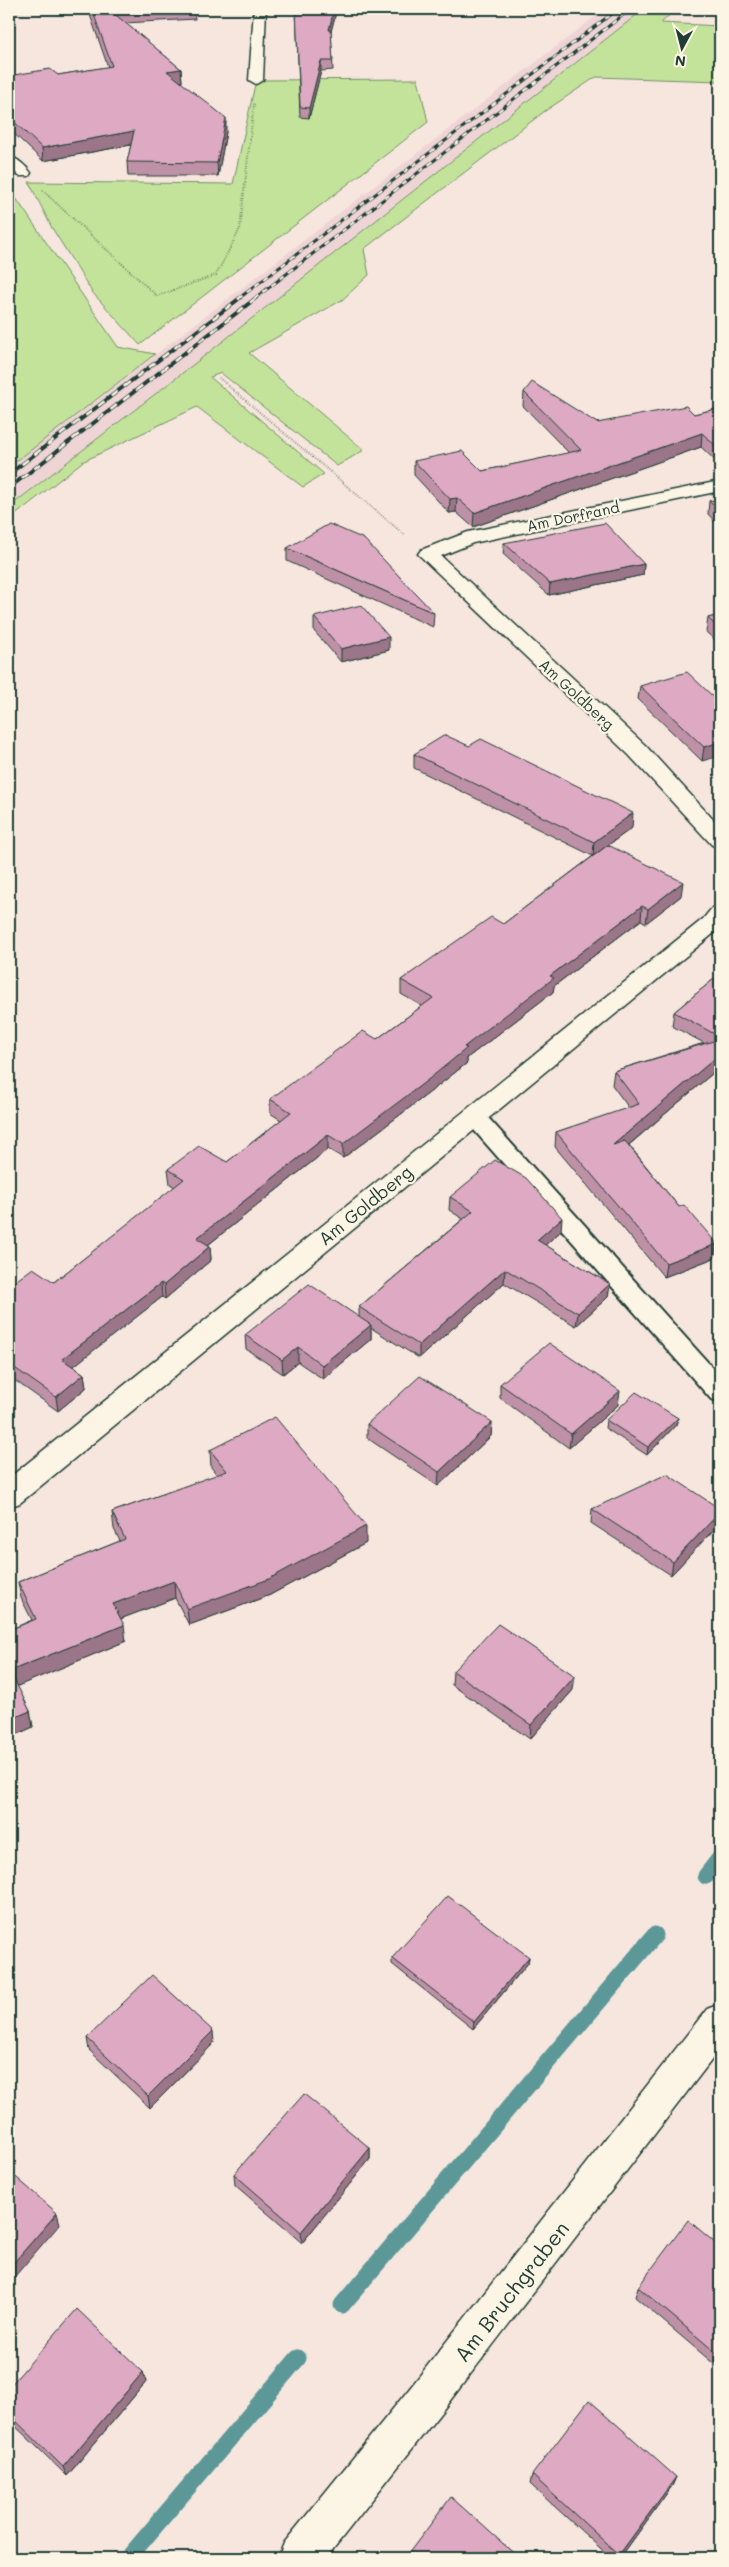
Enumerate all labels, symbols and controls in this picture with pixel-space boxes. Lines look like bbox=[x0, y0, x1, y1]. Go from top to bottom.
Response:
north arrow bbox=[656, 22, 706, 72]
text: N bbox=[674, 51, 687, 71]
street label: Am Dorfrand bbox=[525, 496, 621, 536]
street label: Am Goldberg bbox=[535, 654, 619, 734]
street label: Am Goldberg bbox=[313, 1160, 417, 1250]
street label: Am Bruchgraben bbox=[448, 2215, 574, 2367]

